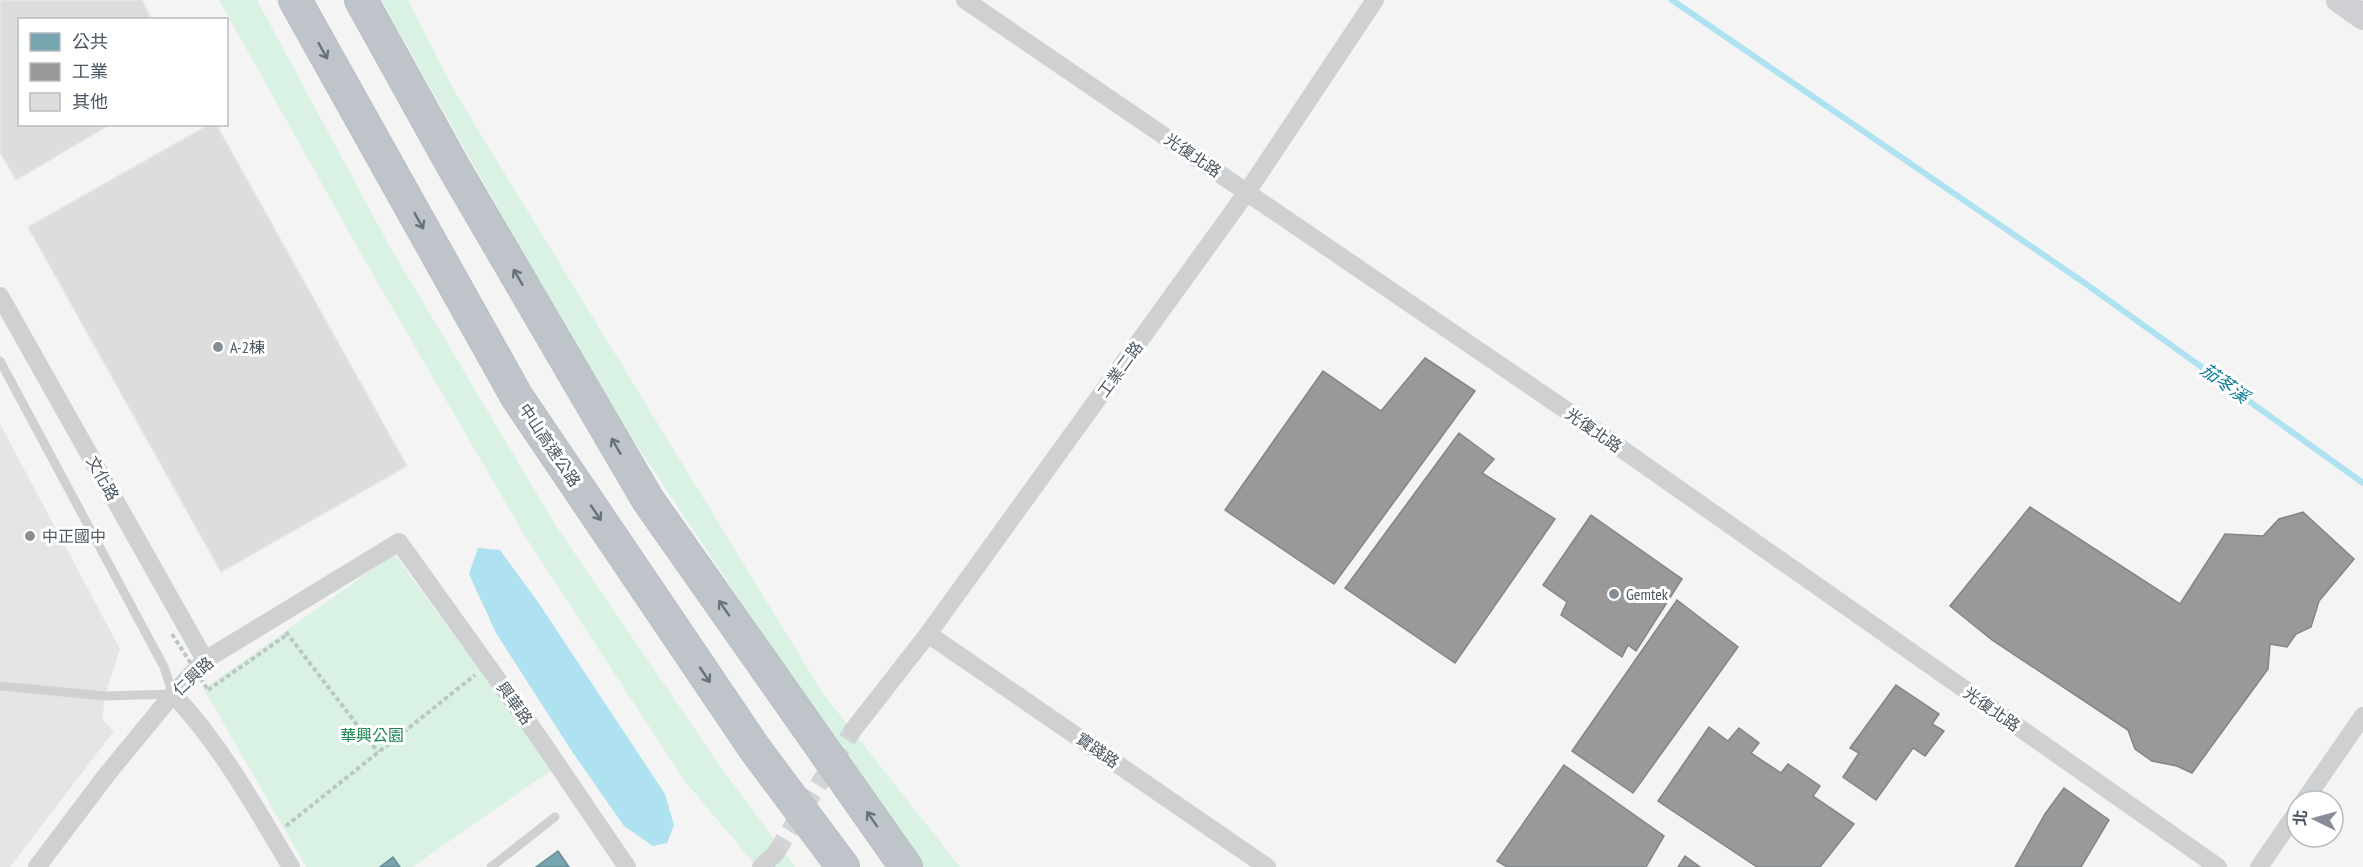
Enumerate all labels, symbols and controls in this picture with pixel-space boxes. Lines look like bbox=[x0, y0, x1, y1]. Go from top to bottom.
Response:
legend bbox=[18, 18, 228, 126]
text: 公共 bbox=[72, 30, 108, 53]
one-way arrow bbox=[318, 42, 330, 59]
text: 工業 bbox=[72, 60, 108, 83]
text: 其他 bbox=[72, 90, 108, 113]
street label: 光復北路 bbox=[1161, 129, 1225, 181]
one-way arrow bbox=[413, 212, 425, 229]
one-way arrow bbox=[512, 269, 524, 286]
place label: A-2棟 bbox=[230, 337, 265, 357]
street label: 工業二路 bbox=[1093, 337, 1147, 401]
marker: A-2棟 bbox=[211, 340, 225, 354]
water label: 茄苳溪 bbox=[2196, 358, 2256, 410]
street label: 中山高速公路 bbox=[515, 400, 585, 490]
street label: 光復北路 bbox=[1562, 403, 1626, 457]
one-way arrow bbox=[610, 438, 622, 455]
street label: 文化路 bbox=[83, 452, 123, 504]
one-way arrow bbox=[589, 505, 602, 522]
place label: 中正國中 bbox=[42, 526, 106, 546]
marker: 中正國中 bbox=[23, 529, 37, 543]
place label: Gemtek bbox=[1626, 584, 1669, 604]
marker: Gemtek bbox=[1607, 587, 1621, 601]
one-way arrow bbox=[718, 601, 730, 617]
street label: 仁興路 bbox=[169, 652, 217, 700]
one-way arrow bbox=[699, 666, 711, 683]
street label: 興華路 bbox=[493, 678, 537, 728]
street label: 光復北路 bbox=[1960, 682, 2024, 736]
park label: 華興公園 bbox=[340, 725, 404, 745]
street label: 實踐路 bbox=[1073, 728, 1123, 772]
north arrow bbox=[2285, 789, 2345, 849]
text: 北 bbox=[2289, 809, 2311, 827]
one-way arrow bbox=[866, 812, 878, 828]

